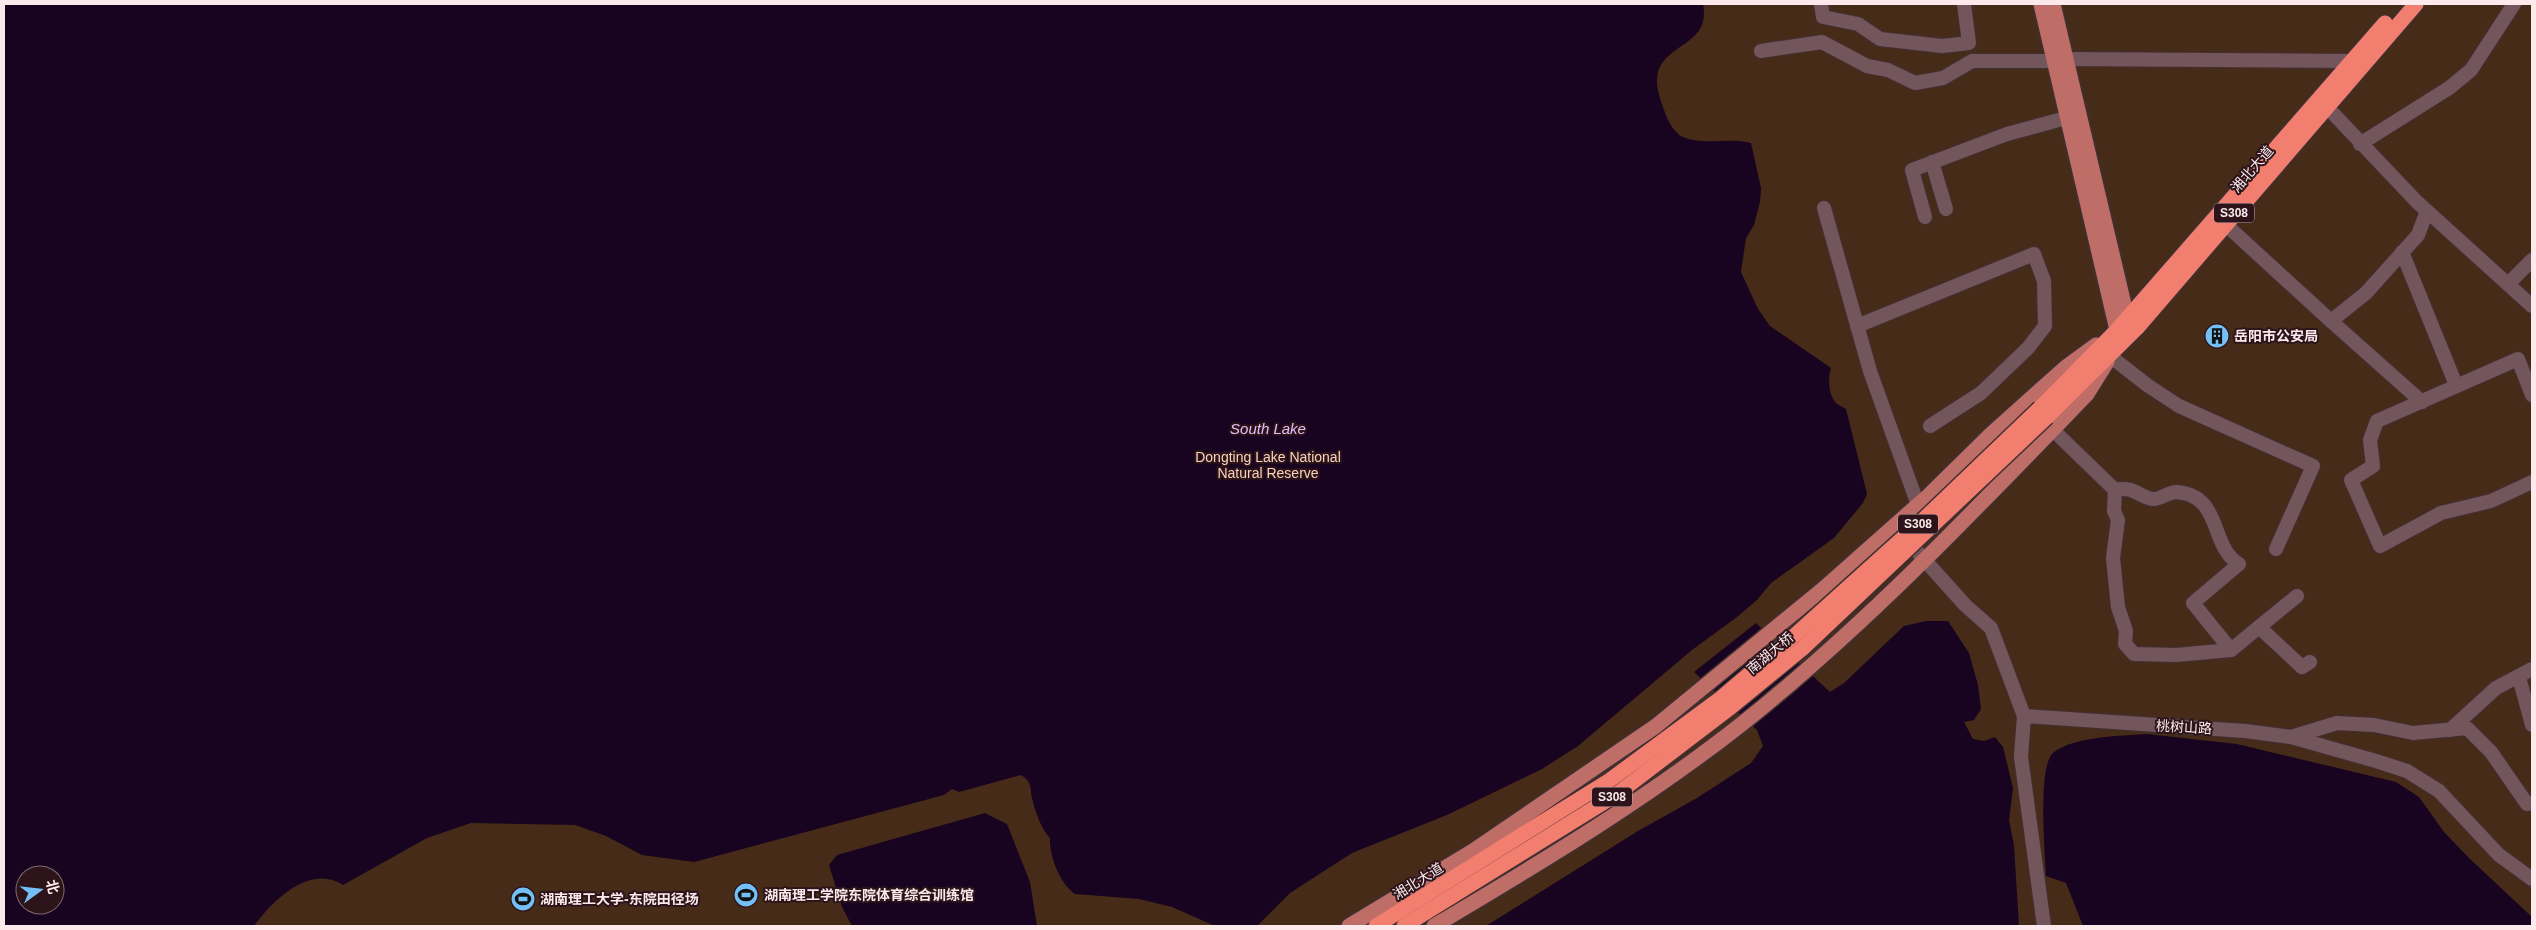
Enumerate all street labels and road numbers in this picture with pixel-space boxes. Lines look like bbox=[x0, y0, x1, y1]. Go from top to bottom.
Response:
street label: 湘北大道 bbox=[2228, 143, 2276, 195]
road number: S308 bbox=[2214, 204, 2254, 222]
road number: S308 bbox=[1898, 514, 1938, 534]
street label: 南湖大桥 bbox=[1743, 629, 1797, 677]
street label: 桃树山路 bbox=[2156, 718, 2212, 736]
road number: S308 bbox=[1592, 788, 1632, 806]
street label: 湘北大道 bbox=[1390, 859, 1446, 903]

